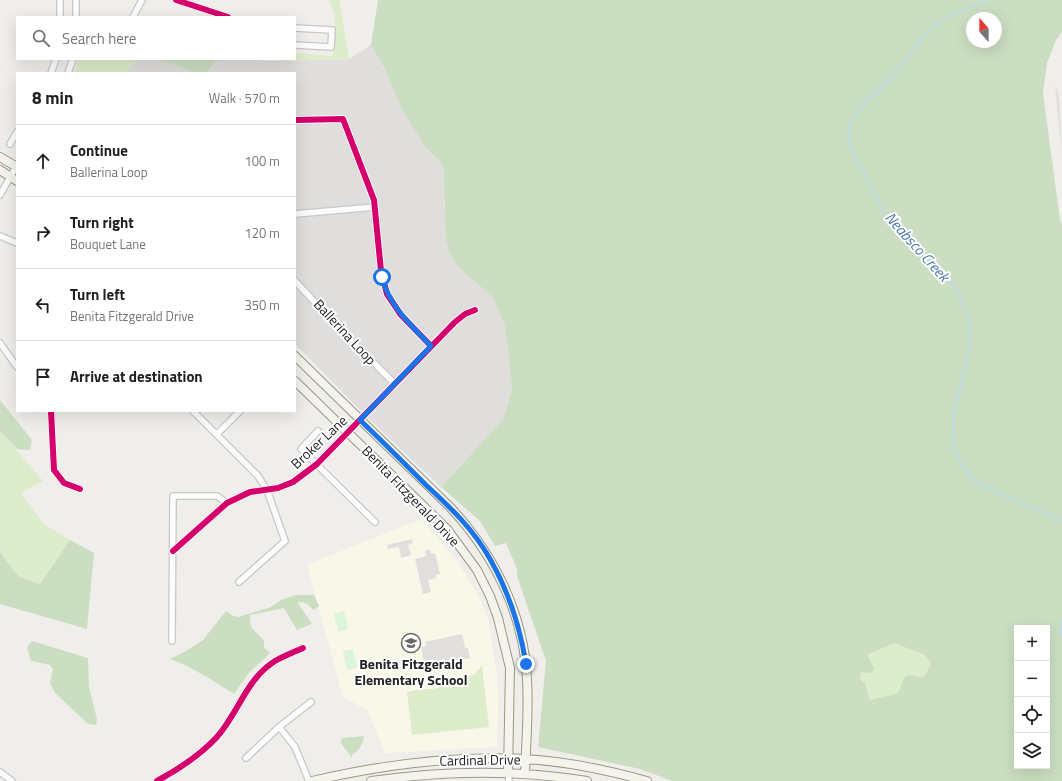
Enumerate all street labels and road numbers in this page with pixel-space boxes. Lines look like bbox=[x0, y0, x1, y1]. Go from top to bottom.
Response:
street label: Ballerina Loop bbox=[309, 294, 382, 369]
street label: Broker Lane bbox=[286, 410, 352, 473]
street label: Benita Fitzgerald Drive bbox=[357, 440, 465, 551]
street label: Cardinal Drive bbox=[439, 748, 521, 771]

